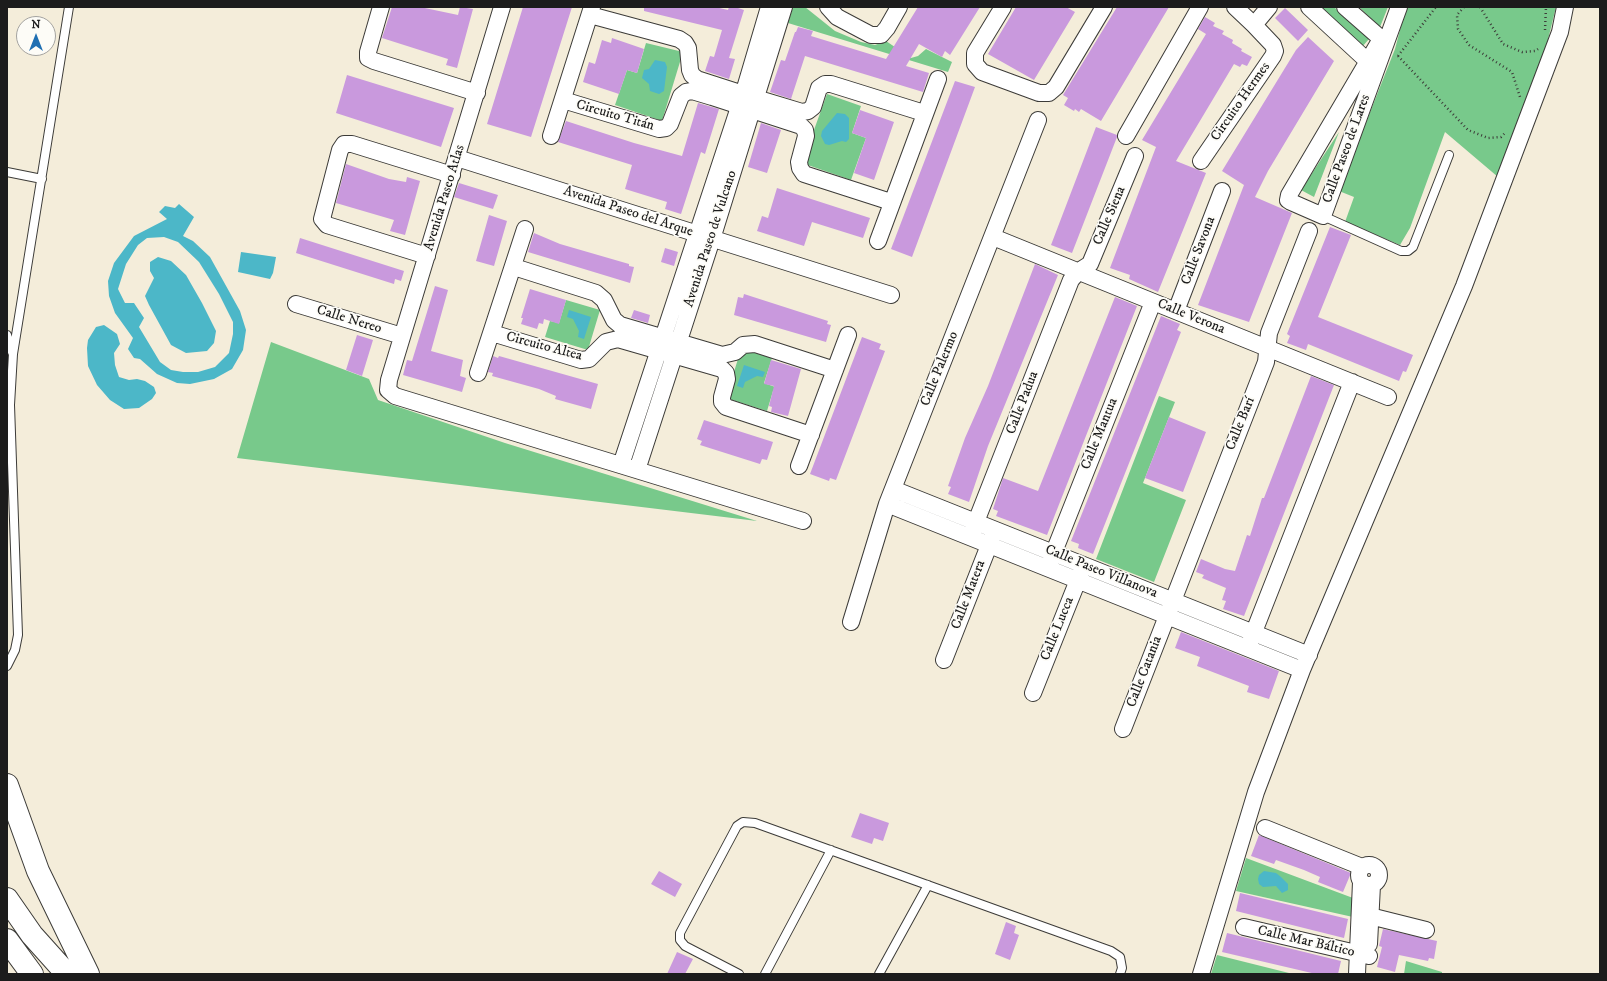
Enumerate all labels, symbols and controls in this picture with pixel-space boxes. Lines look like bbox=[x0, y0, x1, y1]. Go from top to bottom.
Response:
north arrow bbox=[16, 16, 56, 56]
text: N bbox=[31, 18, 41, 32]
street label: Circuito Hermes bbox=[1208, 59, 1274, 145]
street label: Calle Paseo de Lares bbox=[1320, 92, 1374, 206]
street label: Circuito Titán bbox=[574, 97, 656, 135]
street label: Avenida Paseo Atlas bbox=[421, 143, 469, 253]
street label: Avenida Paseo de Vulcano bbox=[681, 169, 741, 309]
street label: Avenida Paseo del Arque bbox=[561, 183, 695, 241]
street label: Calle Siena bbox=[1090, 184, 1130, 248]
street label: Calle Savona bbox=[1178, 214, 1220, 288]
street label: Calle Verona bbox=[1155, 296, 1227, 338]
street label: Calle Nereo bbox=[314, 302, 384, 338]
street label: Circuito Altea bbox=[504, 329, 584, 365]
street label: Calle Palermo bbox=[917, 329, 963, 409]
street label: Calle Padua bbox=[1003, 369, 1043, 437]
street label: Calle Barí bbox=[1223, 395, 1259, 453]
street label: Calle Mantua bbox=[1078, 396, 1122, 472]
street label: Calle Paseo Villanova bbox=[1042, 542, 1160, 602]
street label: Calle Matera bbox=[948, 558, 990, 632]
street label: Calle Lucca bbox=[1038, 595, 1078, 663]
street label: Calle Catania bbox=[1124, 634, 1166, 710]
street label: Calle Mar Báltico bbox=[1256, 923, 1356, 961]

